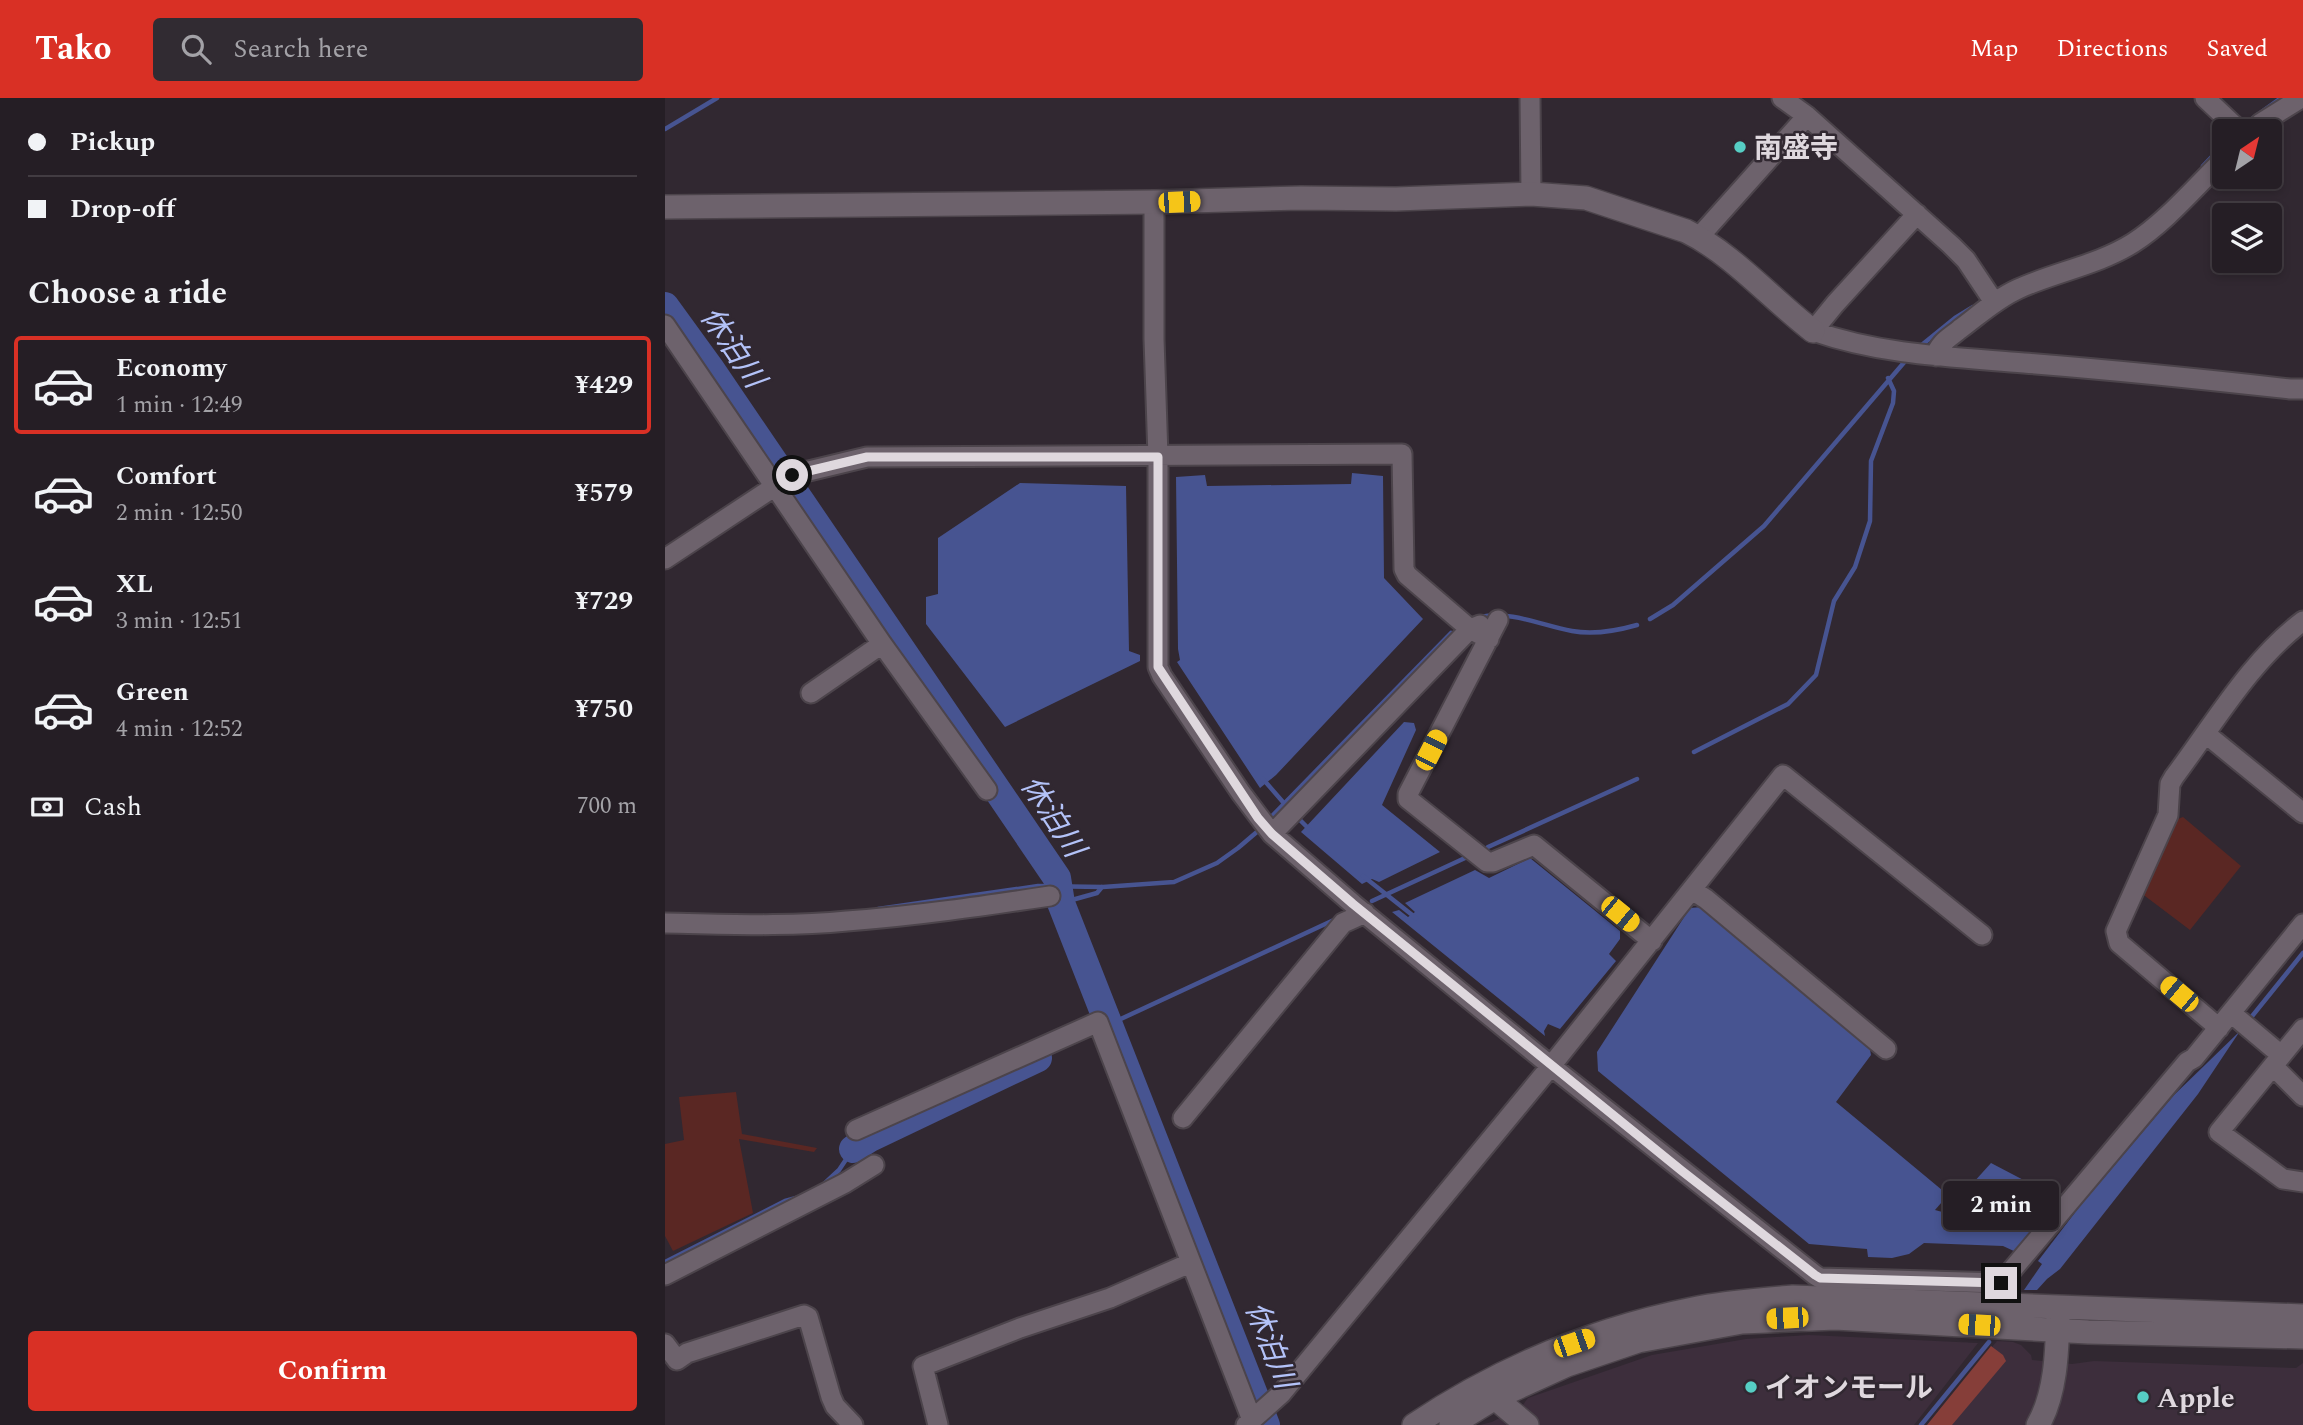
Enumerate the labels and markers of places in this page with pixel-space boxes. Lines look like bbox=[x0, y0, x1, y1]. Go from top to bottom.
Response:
place label: 南盛寺 bbox=[1754, 127, 1838, 170]
marker: 南盛寺 bbox=[1732, 139, 1748, 155]
place label: イオンモール bbox=[1765, 1367, 1933, 1410]
place label: Apple bbox=[2157, 1377, 2235, 1420]
marker: イオンモール bbox=[1743, 1379, 1759, 1395]
marker: Apple bbox=[2135, 1389, 2151, 1405]

